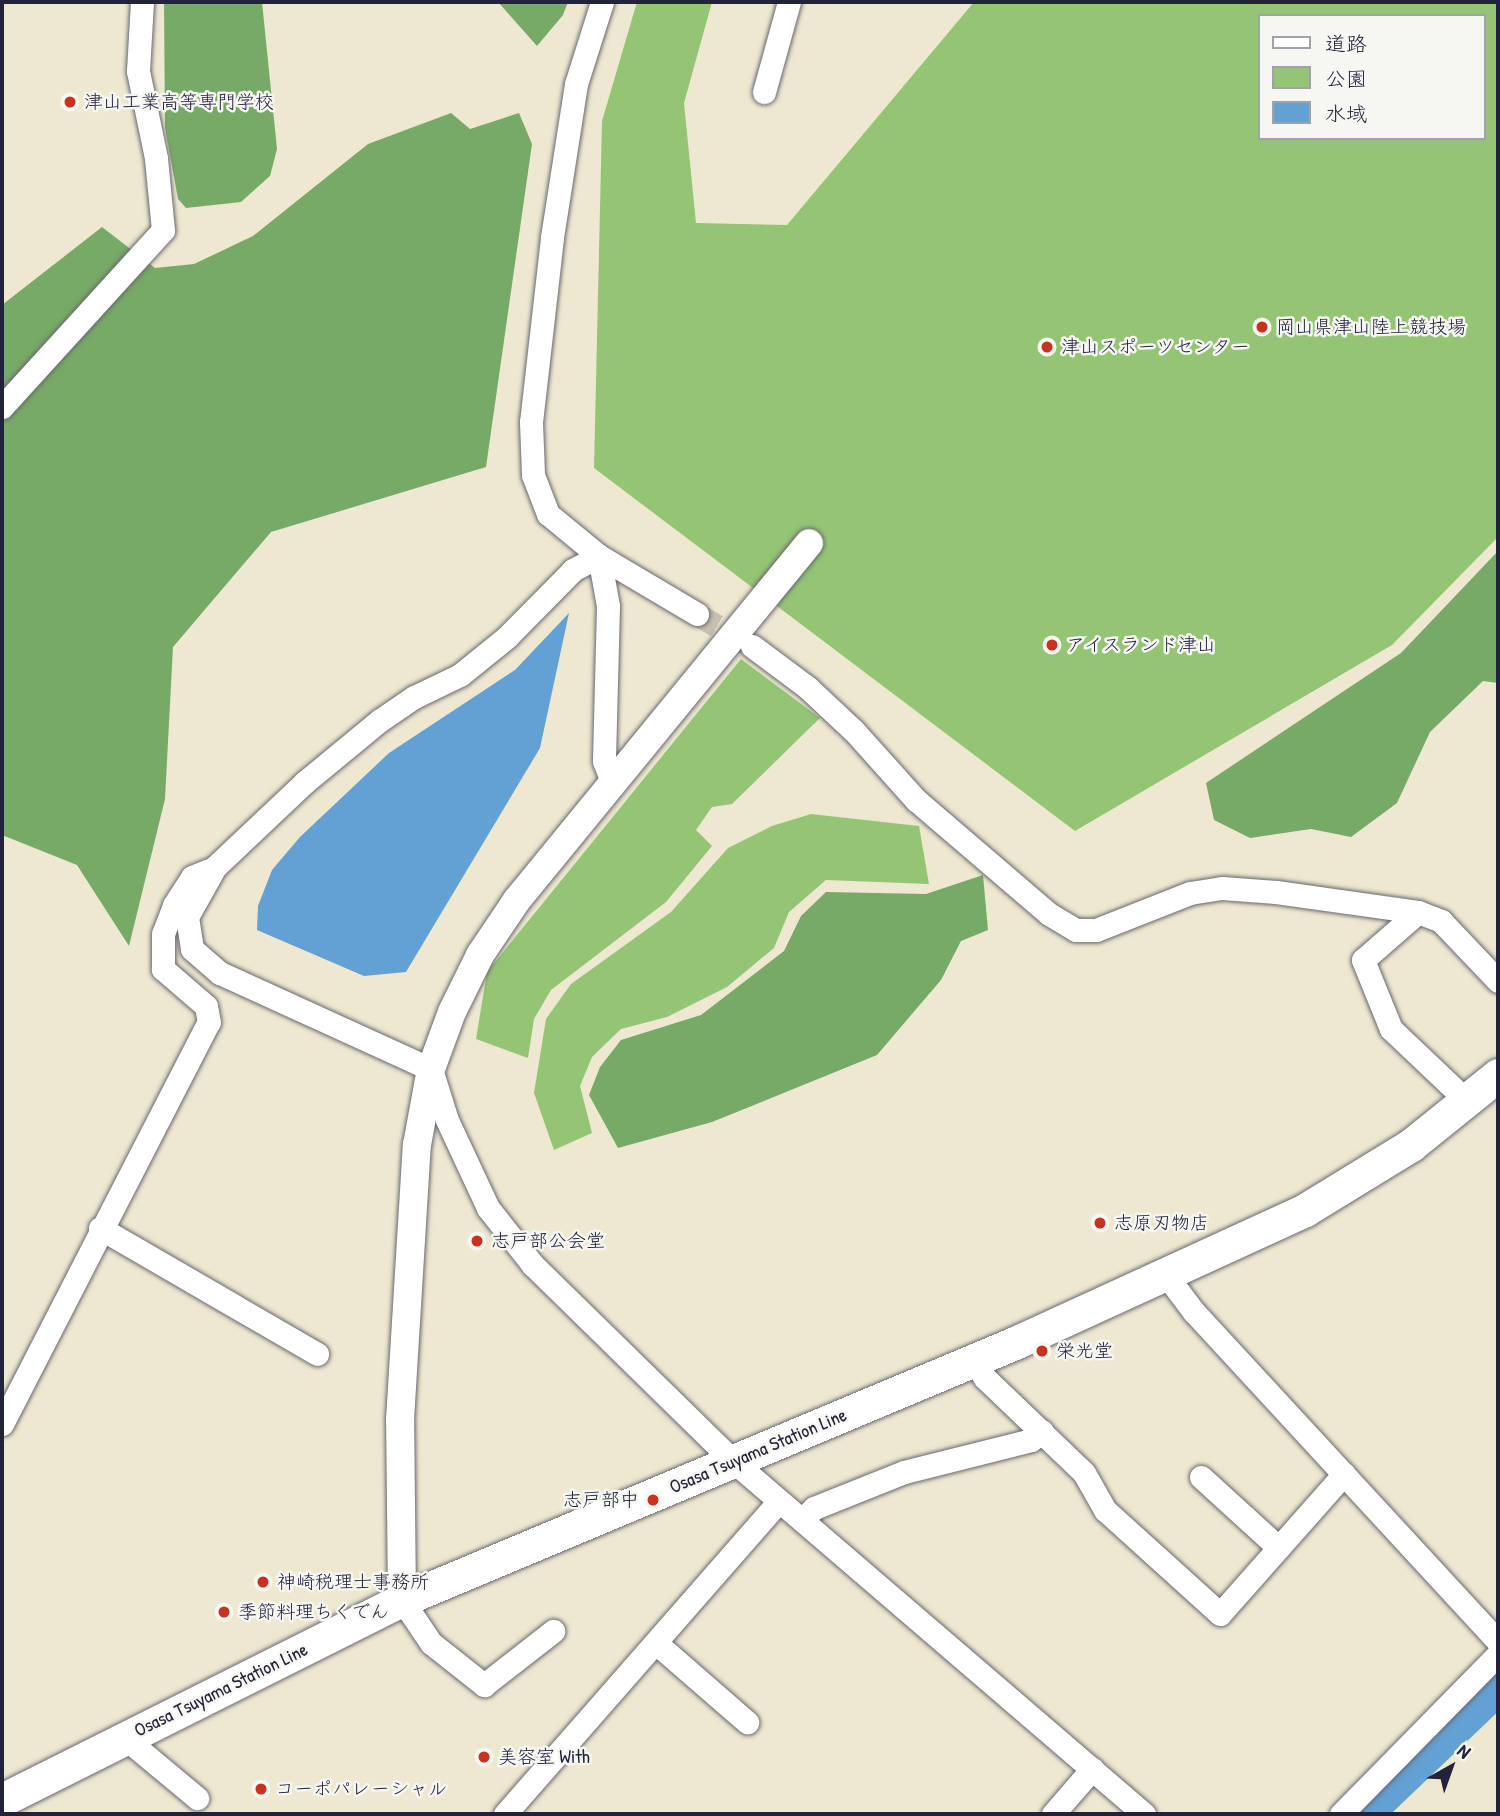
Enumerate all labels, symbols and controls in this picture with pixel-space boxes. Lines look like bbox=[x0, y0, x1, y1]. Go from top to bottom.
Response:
legend bbox=[1258, 14, 1486, 140]
text: 道路 bbox=[1325, 29, 1367, 58]
text: 公園 bbox=[1325, 64, 1367, 93]
place label: 津山工業高等専門学校 bbox=[84, 91, 274, 113]
marker: 津山工業高等専門学校 bbox=[62, 94, 78, 110]
text: 水域 bbox=[1325, 99, 1367, 128]
place label: 岡山県津山陸上競技場 bbox=[1276, 316, 1466, 338]
marker: 岡山県津山陸上競技場 bbox=[1254, 319, 1270, 335]
place label: 津山スポーツセンター bbox=[1061, 336, 1251, 358]
marker: 津山スポーツセンター bbox=[1039, 339, 1055, 355]
place label: アイスランド津山 bbox=[1066, 634, 1218, 656]
marker: アイスランド津山 bbox=[1044, 637, 1060, 653]
place label: 志原刃物店 bbox=[1114, 1212, 1209, 1234]
marker: 志原刃物店 bbox=[1092, 1215, 1108, 1231]
place label: 志戸部公会堂 bbox=[491, 1230, 605, 1252]
marker: 志戸部公会堂 bbox=[469, 1233, 485, 1249]
place label: 栄光堂 bbox=[1056, 1340, 1113, 1362]
marker: 栄光堂 bbox=[1034, 1343, 1050, 1359]
street label: Osasa Tsuyama Station Line bbox=[666, 1403, 850, 1499]
place label: 志戸部中 bbox=[563, 1489, 639, 1511]
marker: 志戸部中 bbox=[645, 1492, 661, 1508]
place label: 神崎税理士事務所 bbox=[277, 1571, 429, 1593]
marker: 神崎税理士事務所 bbox=[255, 1574, 271, 1590]
place label: 季節料理ちくでん bbox=[238, 1601, 390, 1623]
marker: 季節料理ちくでん bbox=[216, 1604, 232, 1620]
street label: Osasa Tsuyama Station Line bbox=[131, 1638, 311, 1742]
north arrow bbox=[1416, 1732, 1486, 1802]
text: N bbox=[1452, 1738, 1477, 1764]
place label: 美容室 With bbox=[498, 1746, 590, 1768]
marker: 美容室 With bbox=[476, 1749, 492, 1765]
place label: コーポパレーシャル bbox=[275, 1778, 447, 1800]
marker: コーポパレーシャル bbox=[253, 1781, 269, 1797]

